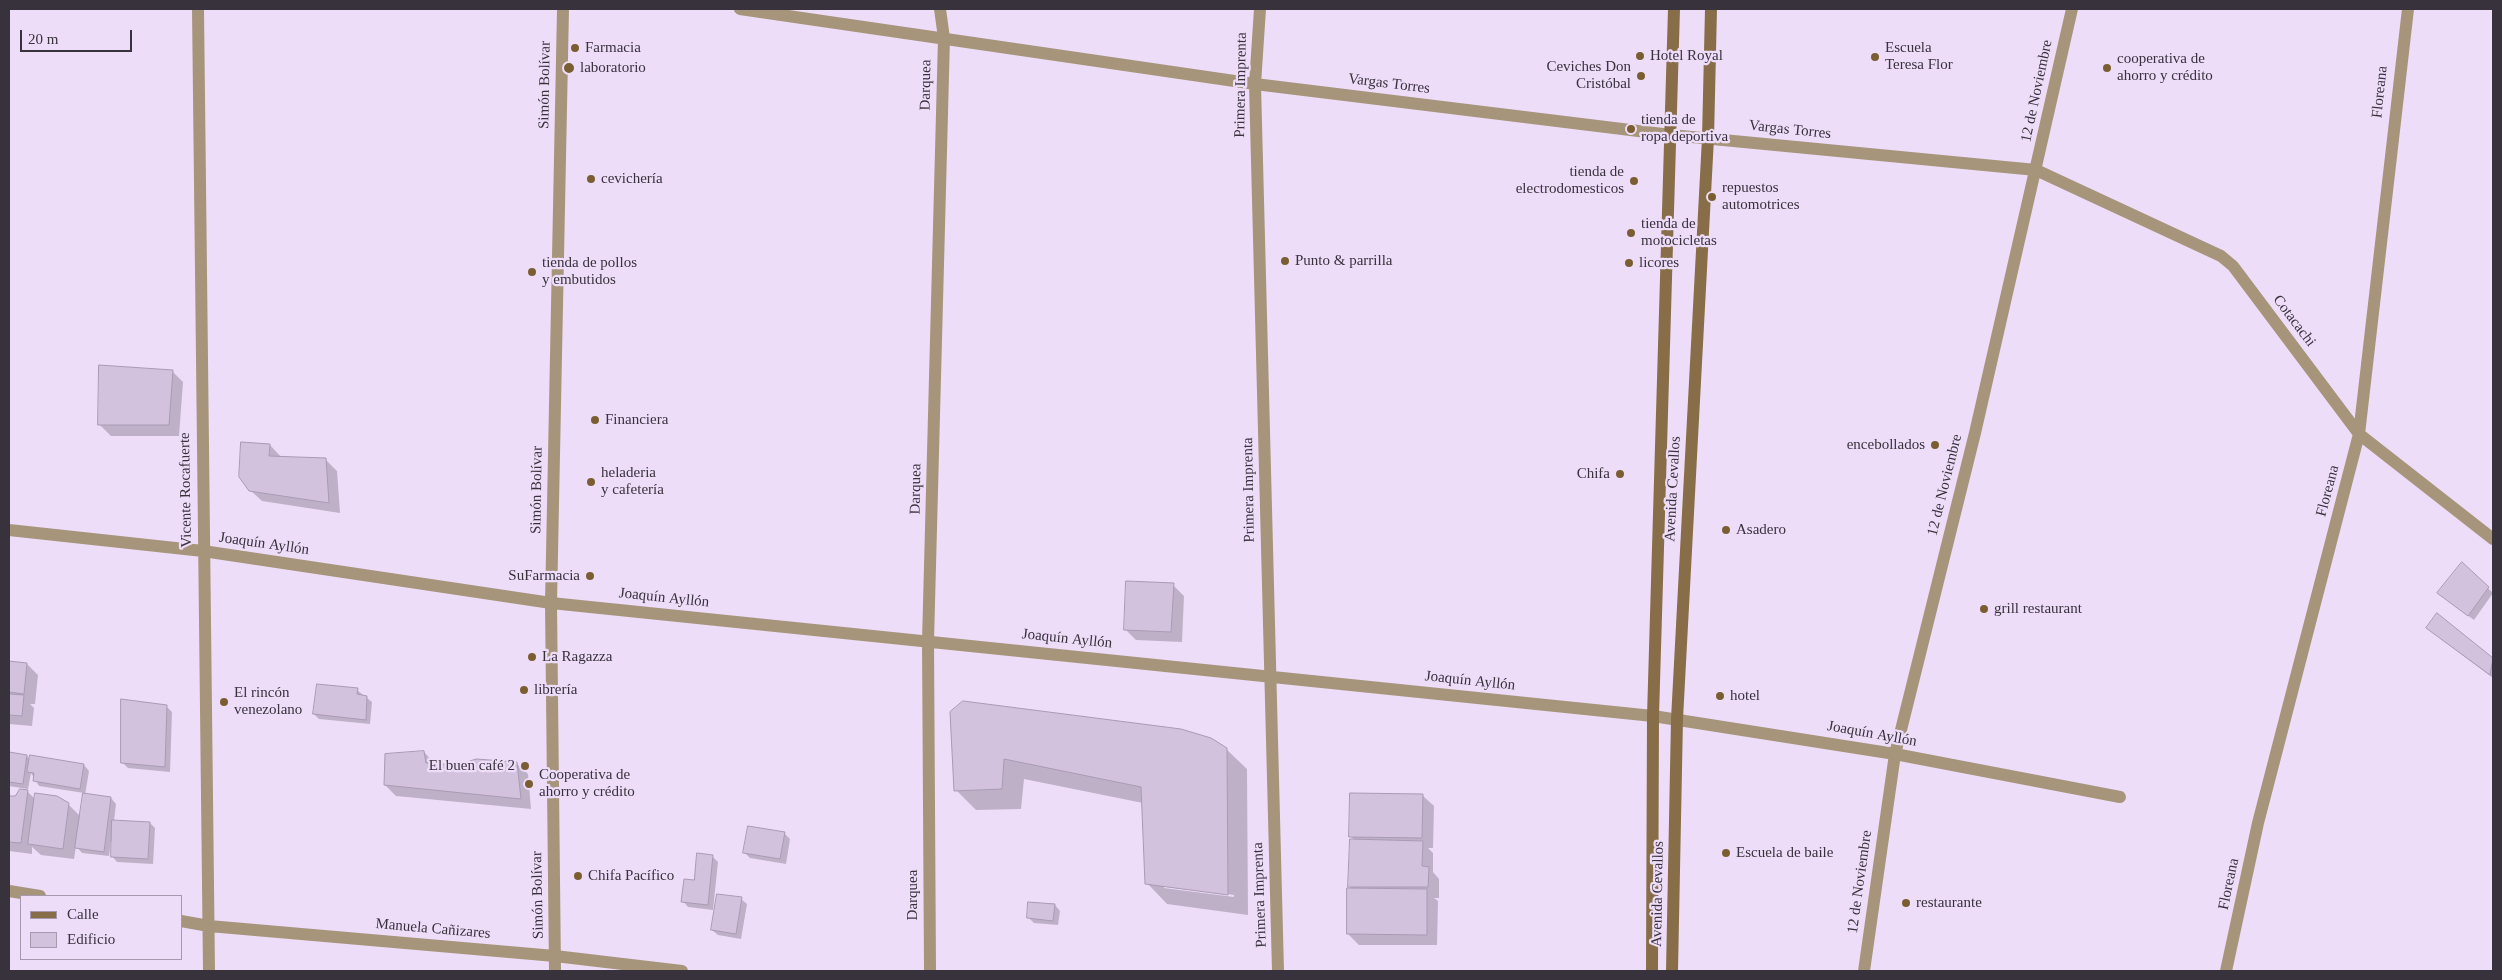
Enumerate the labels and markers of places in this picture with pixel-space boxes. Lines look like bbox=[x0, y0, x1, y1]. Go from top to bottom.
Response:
place label: Farmacia bbox=[585, 39, 641, 57]
place label: Escuela Teresa Flor bbox=[1885, 39, 1953, 74]
marker: Farmacia bbox=[569, 42, 581, 54]
place label: Hotel Royal bbox=[1650, 47, 1723, 65]
marker: Hotel Royal bbox=[1634, 50, 1646, 62]
place label: cooperativa de ahorro y crédito bbox=[2117, 50, 2213, 85]
marker: Escuela Teresa Flor bbox=[1869, 51, 1881, 63]
place label: Ceviches Don Cristóbal bbox=[1546, 58, 1631, 93]
place label: laboratorio bbox=[580, 59, 646, 77]
marker: laboratorio bbox=[562, 61, 576, 75]
marker: cooperativa de ahorro y crédito bbox=[2101, 62, 2113, 74]
marker: Ceviches Don Cristóbal bbox=[1635, 70, 1647, 82]
place label: tienda de ropa deportiva bbox=[1641, 111, 1728, 146]
marker: tienda de ropa deportiva bbox=[1625, 123, 1637, 135]
place label: tienda de electrodomesticos bbox=[1516, 163, 1624, 198]
place label: cevichería bbox=[601, 170, 663, 188]
marker: cevichería bbox=[585, 173, 597, 185]
marker: tienda de electrodomesticos bbox=[1628, 175, 1640, 187]
place label: repuestos automotrices bbox=[1722, 179, 1799, 214]
marker: repuestos automotrices bbox=[1706, 191, 1718, 203]
place label: tienda de motocicletas bbox=[1641, 215, 1717, 250]
marker: tienda de motocicletas bbox=[1625, 227, 1637, 239]
place label: Punto & parrilla bbox=[1295, 252, 1392, 270]
place label: tienda de pollos y embutidos bbox=[542, 254, 637, 289]
place label: licores bbox=[1639, 254, 1679, 272]
marker: Punto & parrilla bbox=[1279, 255, 1291, 267]
marker: licores bbox=[1623, 257, 1635, 269]
marker: tienda de pollos y embutidos bbox=[526, 266, 538, 278]
place label: Financiera bbox=[605, 411, 668, 429]
marker: Financiera bbox=[589, 414, 601, 426]
place label: encebollados bbox=[1847, 436, 1925, 454]
marker: encebollados bbox=[1929, 439, 1941, 451]
place label: heladeria y cafetería bbox=[601, 464, 664, 499]
place label: Chifa bbox=[1577, 465, 1610, 483]
marker: Chifa bbox=[1614, 468, 1626, 480]
marker: heladeria y cafetería bbox=[585, 476, 597, 488]
place label: Asadero bbox=[1736, 521, 1786, 539]
marker: Asadero bbox=[1720, 524, 1732, 536]
place label: SuFarmacia bbox=[508, 567, 580, 585]
marker: SuFarmacia bbox=[584, 570, 596, 582]
place label: grill restaurant bbox=[1994, 600, 2082, 618]
marker: grill restaurant bbox=[1978, 603, 1990, 615]
place label: La Ragazza bbox=[542, 648, 612, 666]
marker: La Ragazza bbox=[526, 651, 538, 663]
place label: librería bbox=[534, 681, 577, 699]
place label: El rincón venezolano bbox=[234, 684, 302, 719]
marker: librería bbox=[518, 684, 530, 696]
place label: hotel bbox=[1730, 687, 1760, 705]
marker: hotel bbox=[1714, 690, 1726, 702]
marker: El rincón venezolano bbox=[218, 696, 230, 708]
place label: El buen café 2 bbox=[429, 757, 515, 775]
marker: El buen café 2 bbox=[519, 760, 531, 772]
place label: Cooperativa de ahorro y crédito bbox=[539, 766, 635, 801]
marker: Cooperativa de ahorro y crédito bbox=[523, 778, 535, 790]
place label: Escuela de baile bbox=[1736, 844, 1833, 862]
marker: Escuela de baile bbox=[1720, 847, 1732, 859]
place label: Chifa Pacífico bbox=[588, 867, 674, 885]
marker: Chifa Pacífico bbox=[572, 870, 584, 882]
place label: restaurante bbox=[1916, 894, 1982, 912]
marker: restaurante bbox=[1900, 897, 1912, 909]

